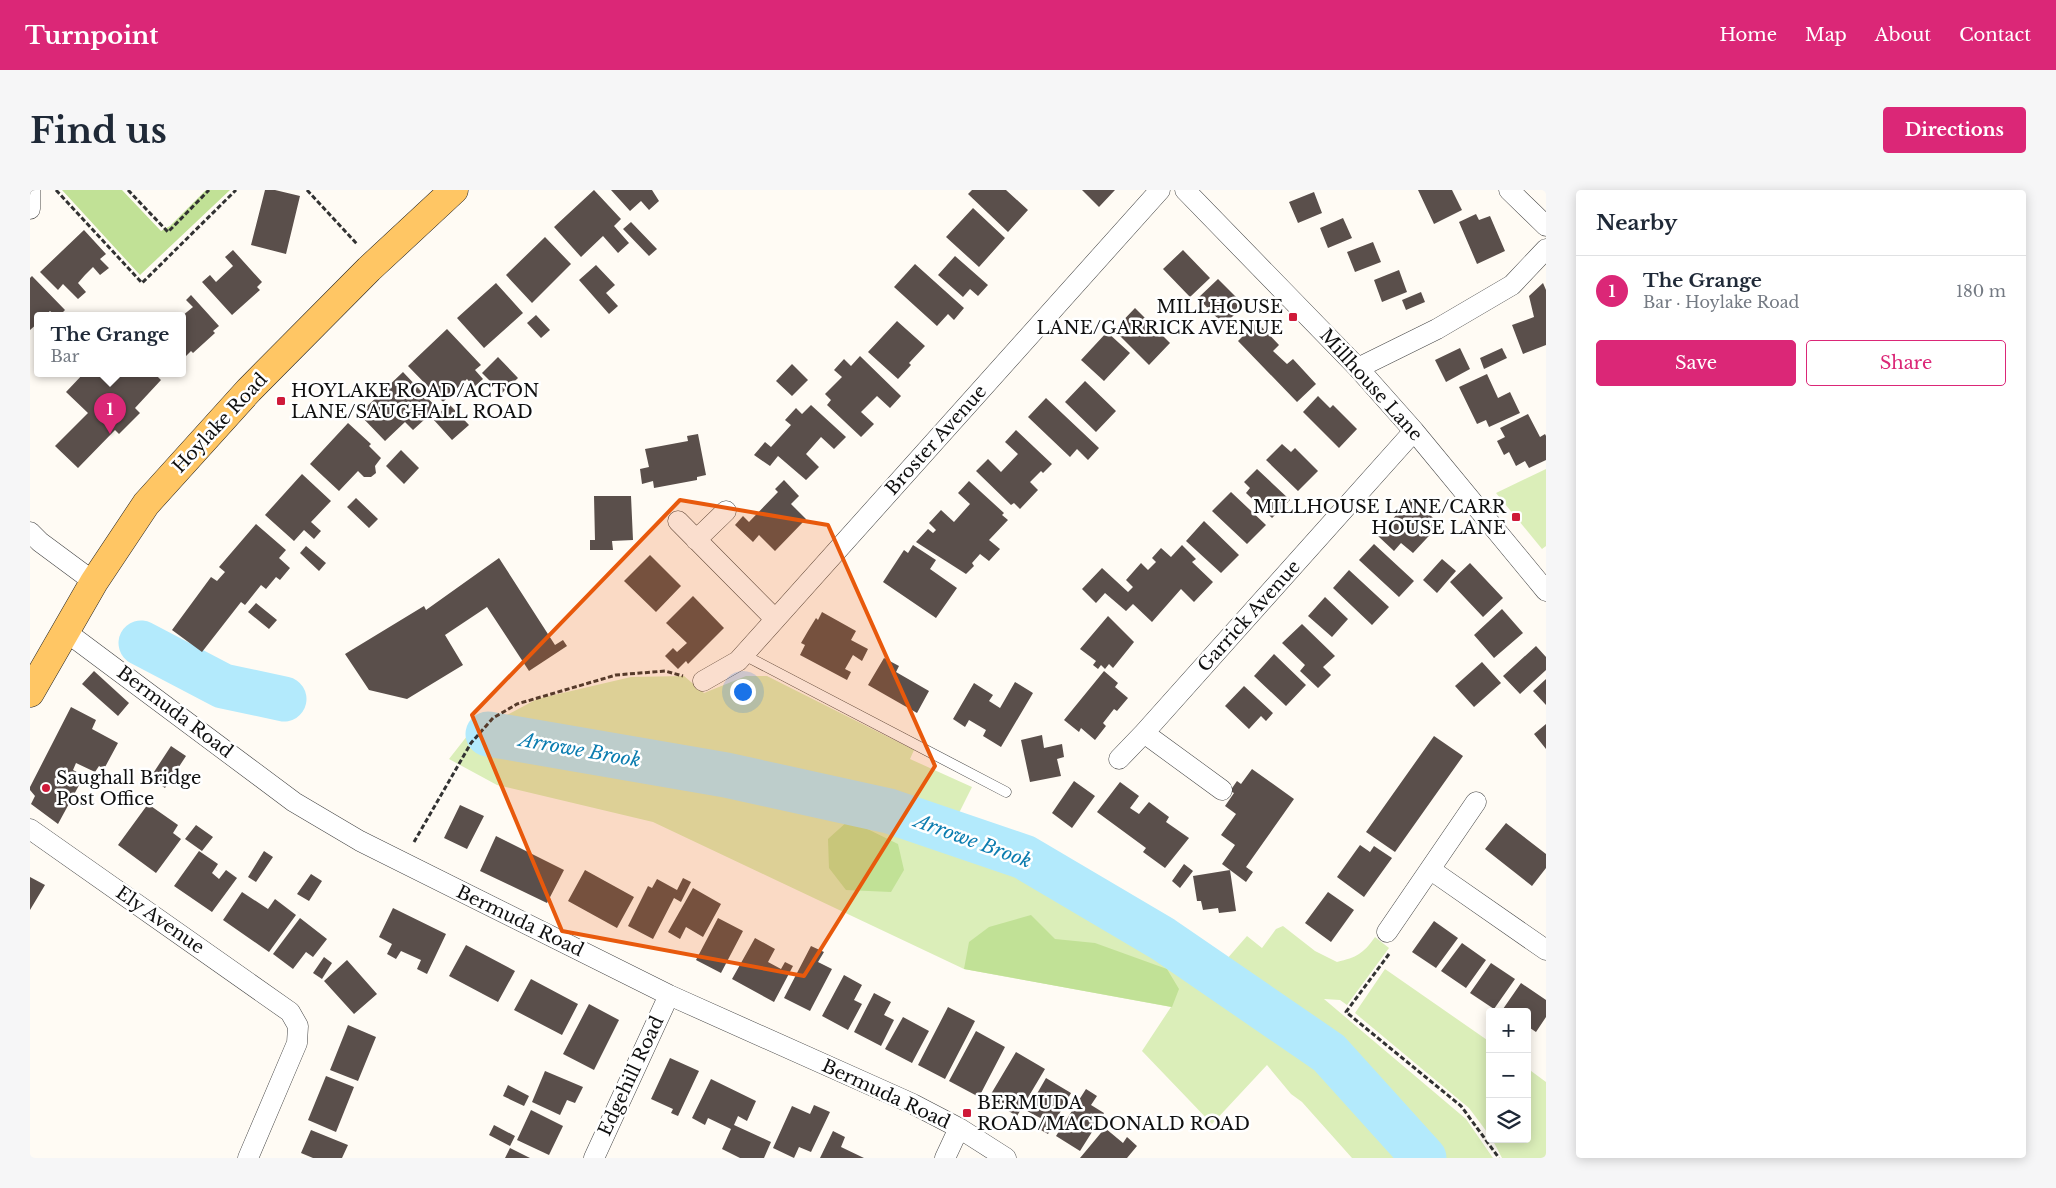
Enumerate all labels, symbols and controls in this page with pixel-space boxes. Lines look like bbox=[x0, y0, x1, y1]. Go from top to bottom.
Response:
text: Turnpoint bbox=[25, 21, 158, 50]
text: Home bbox=[1719, 24, 1777, 46]
text: Map bbox=[1805, 24, 1847, 46]
text: About bbox=[1875, 24, 1931, 46]
text: Contact bbox=[1959, 24, 2031, 46]
button: Directions bbox=[1883, 107, 2026, 153]
text: Find us bbox=[30, 109, 167, 152]
text: Nearby bbox=[1596, 210, 1677, 236]
text: The Grange bbox=[1643, 269, 1762, 292]
text: 1 bbox=[1609, 281, 1615, 301]
text: 180 m bbox=[1956, 281, 2006, 301]
text: Bar · Hoylake Road bbox=[1643, 292, 1799, 312]
place label: MILLHOUSE LANE/GARRICK AVENUE bbox=[1036, 296, 1283, 339]
marker: MILLHOUSE LANE/GARRICK AVENUE bbox=[1287, 311, 1299, 323]
popup bbox=[34, 312, 186, 377]
text: The Grange bbox=[51, 323, 169, 346]
street label: Millhouse Lane bbox=[1315, 324, 1427, 446]
button: Save bbox=[1596, 340, 1796, 386]
button: Share bbox=[1806, 340, 2006, 386]
text: Bar bbox=[51, 346, 79, 366]
street label: Hoylake Road bbox=[168, 368, 272, 478]
place label: HOYLAKE ROAD/ACTON LANE/SAUGHALL ROAD bbox=[291, 380, 539, 423]
street label: Broster Avenue bbox=[881, 380, 991, 500]
pin: 1 bbox=[94, 393, 126, 434]
marker: HOYLAKE ROAD/ACTON LANE/SAUGHALL ROAD bbox=[275, 395, 287, 407]
place label: MILLHOUSE LANE/CARR HOUSE LANE bbox=[1253, 496, 1507, 539]
marker: MILLHOUSE LANE/CARR HOUSE LANE bbox=[1510, 511, 1522, 523]
street label: Garrick Avenue bbox=[1193, 556, 1305, 676]
street label: Bermuda Road bbox=[113, 661, 237, 763]
your location bbox=[730, 679, 756, 705]
water label: Arrowe Brook bbox=[515, 728, 642, 772]
place label: Saughall Bridge Post Office bbox=[56, 767, 201, 810]
marker: Saughall Bridge Post Office bbox=[40, 782, 52, 794]
water label: Arrowe Brook bbox=[909, 808, 1035, 873]
street label: Bermuda Road bbox=[453, 881, 587, 961]
street label: Ely Avenue bbox=[112, 882, 208, 958]
map controls bbox=[1486, 1008, 1531, 1143]
button: + bbox=[1486, 1008, 1531, 1053]
street label: Edgehill Road bbox=[594, 1013, 668, 1139]
button: − bbox=[1486, 1053, 1531, 1098]
street label: Bermuda Road bbox=[818, 1055, 954, 1133]
place label: BERMUDA ROAD/MACDONALD ROAD bbox=[977, 1092, 1250, 1135]
button: layers bbox=[1486, 1098, 1531, 1143]
marker: BERMUDA ROAD/MACDONALD ROAD bbox=[961, 1107, 973, 1119]

